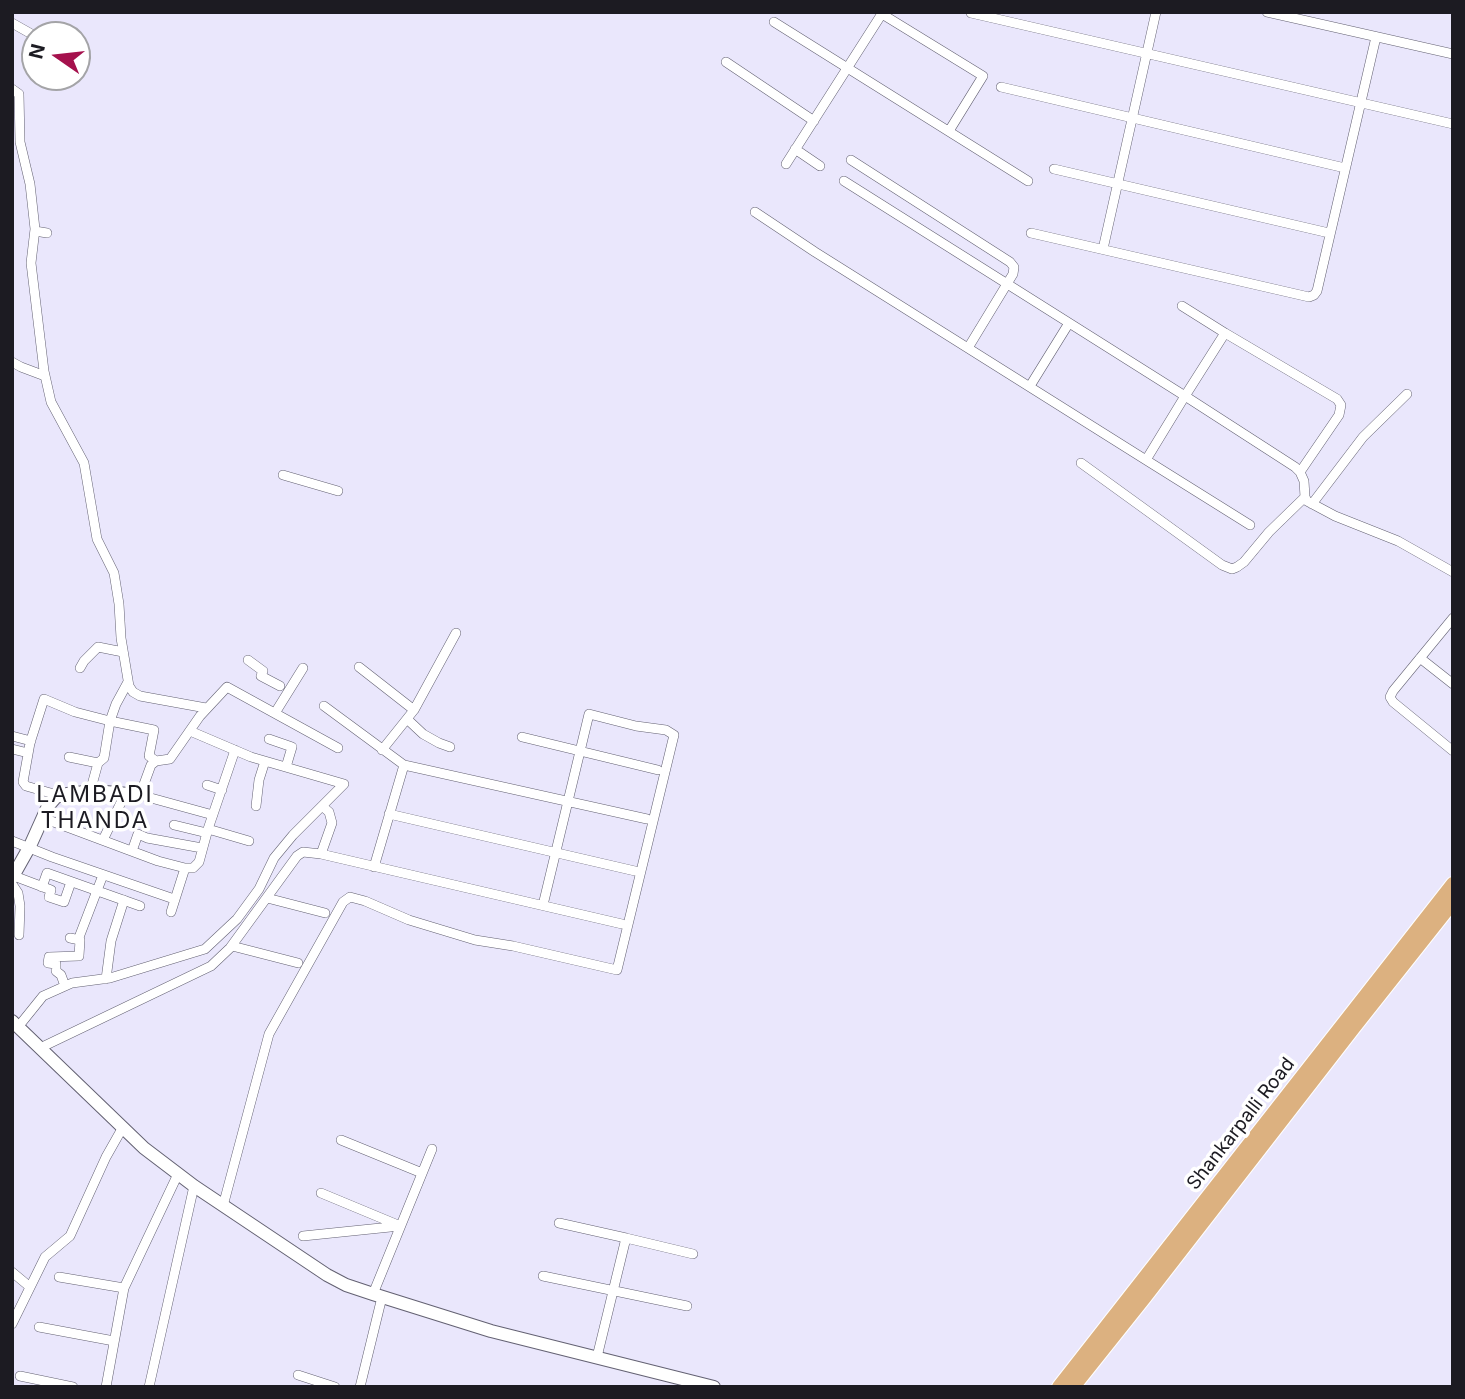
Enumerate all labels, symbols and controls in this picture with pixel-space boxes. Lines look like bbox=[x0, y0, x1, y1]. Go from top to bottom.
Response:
north arrow bbox=[21, 21, 91, 91]
text: N bbox=[24, 41, 50, 61]
district label: LAMBADI THANDA bbox=[37, 781, 153, 835]
street label: Shankarpalli Road bbox=[1182, 1053, 1300, 1195]

